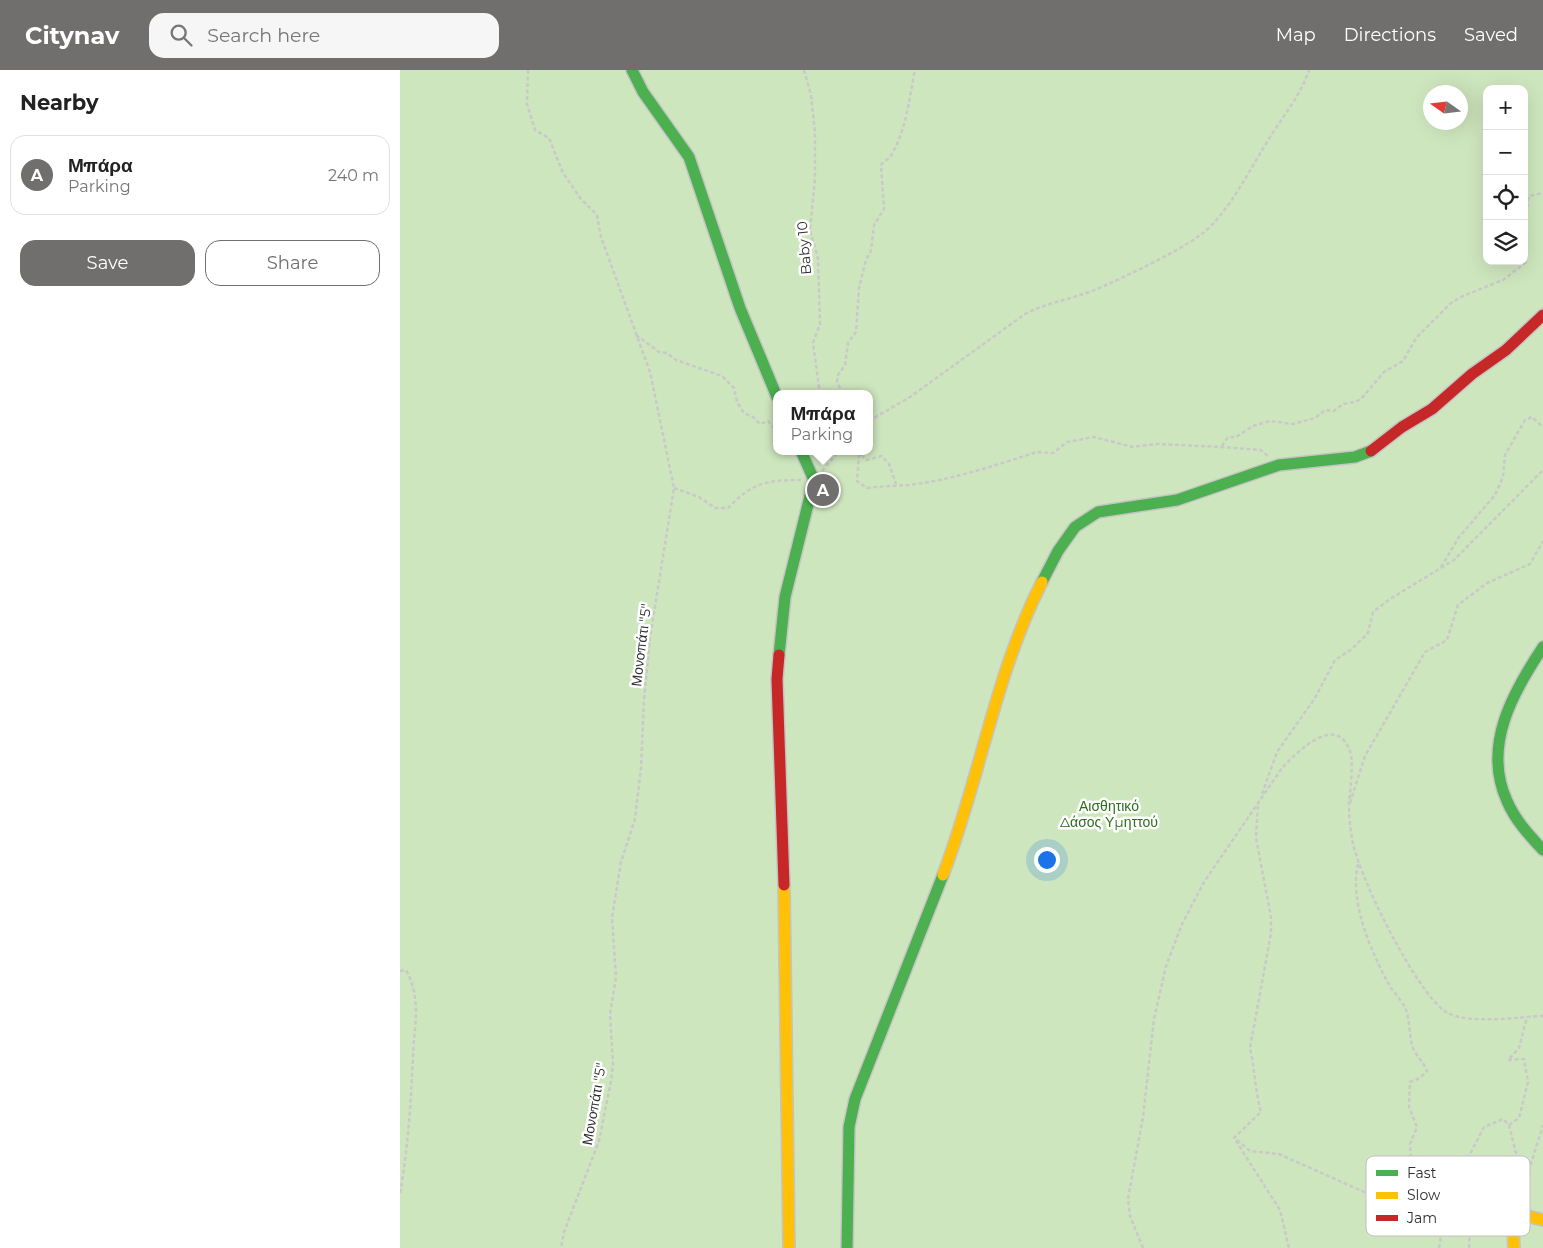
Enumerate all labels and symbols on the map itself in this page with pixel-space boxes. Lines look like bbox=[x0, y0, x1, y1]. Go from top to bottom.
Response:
north arrow bbox=[1423, 85, 1468, 130]
street label: Baby 10 bbox=[793, 220, 815, 276]
pin: A bbox=[807, 471, 839, 509]
street label: Μονοπάτι "5" bbox=[627, 603, 655, 687]
park label: Αισθητικό Δάσος Υμηττού bbox=[1060, 797, 1158, 831]
your location bbox=[1034, 847, 1060, 873]
street label: Μονοπάτι "5" bbox=[578, 1061, 610, 1147]
legend bbox=[1366, 1156, 1530, 1236]
text: Fast bbox=[1407, 1164, 1437, 1182]
text: Slow bbox=[1407, 1186, 1441, 1204]
text: Jam bbox=[1406, 1209, 1437, 1227]

